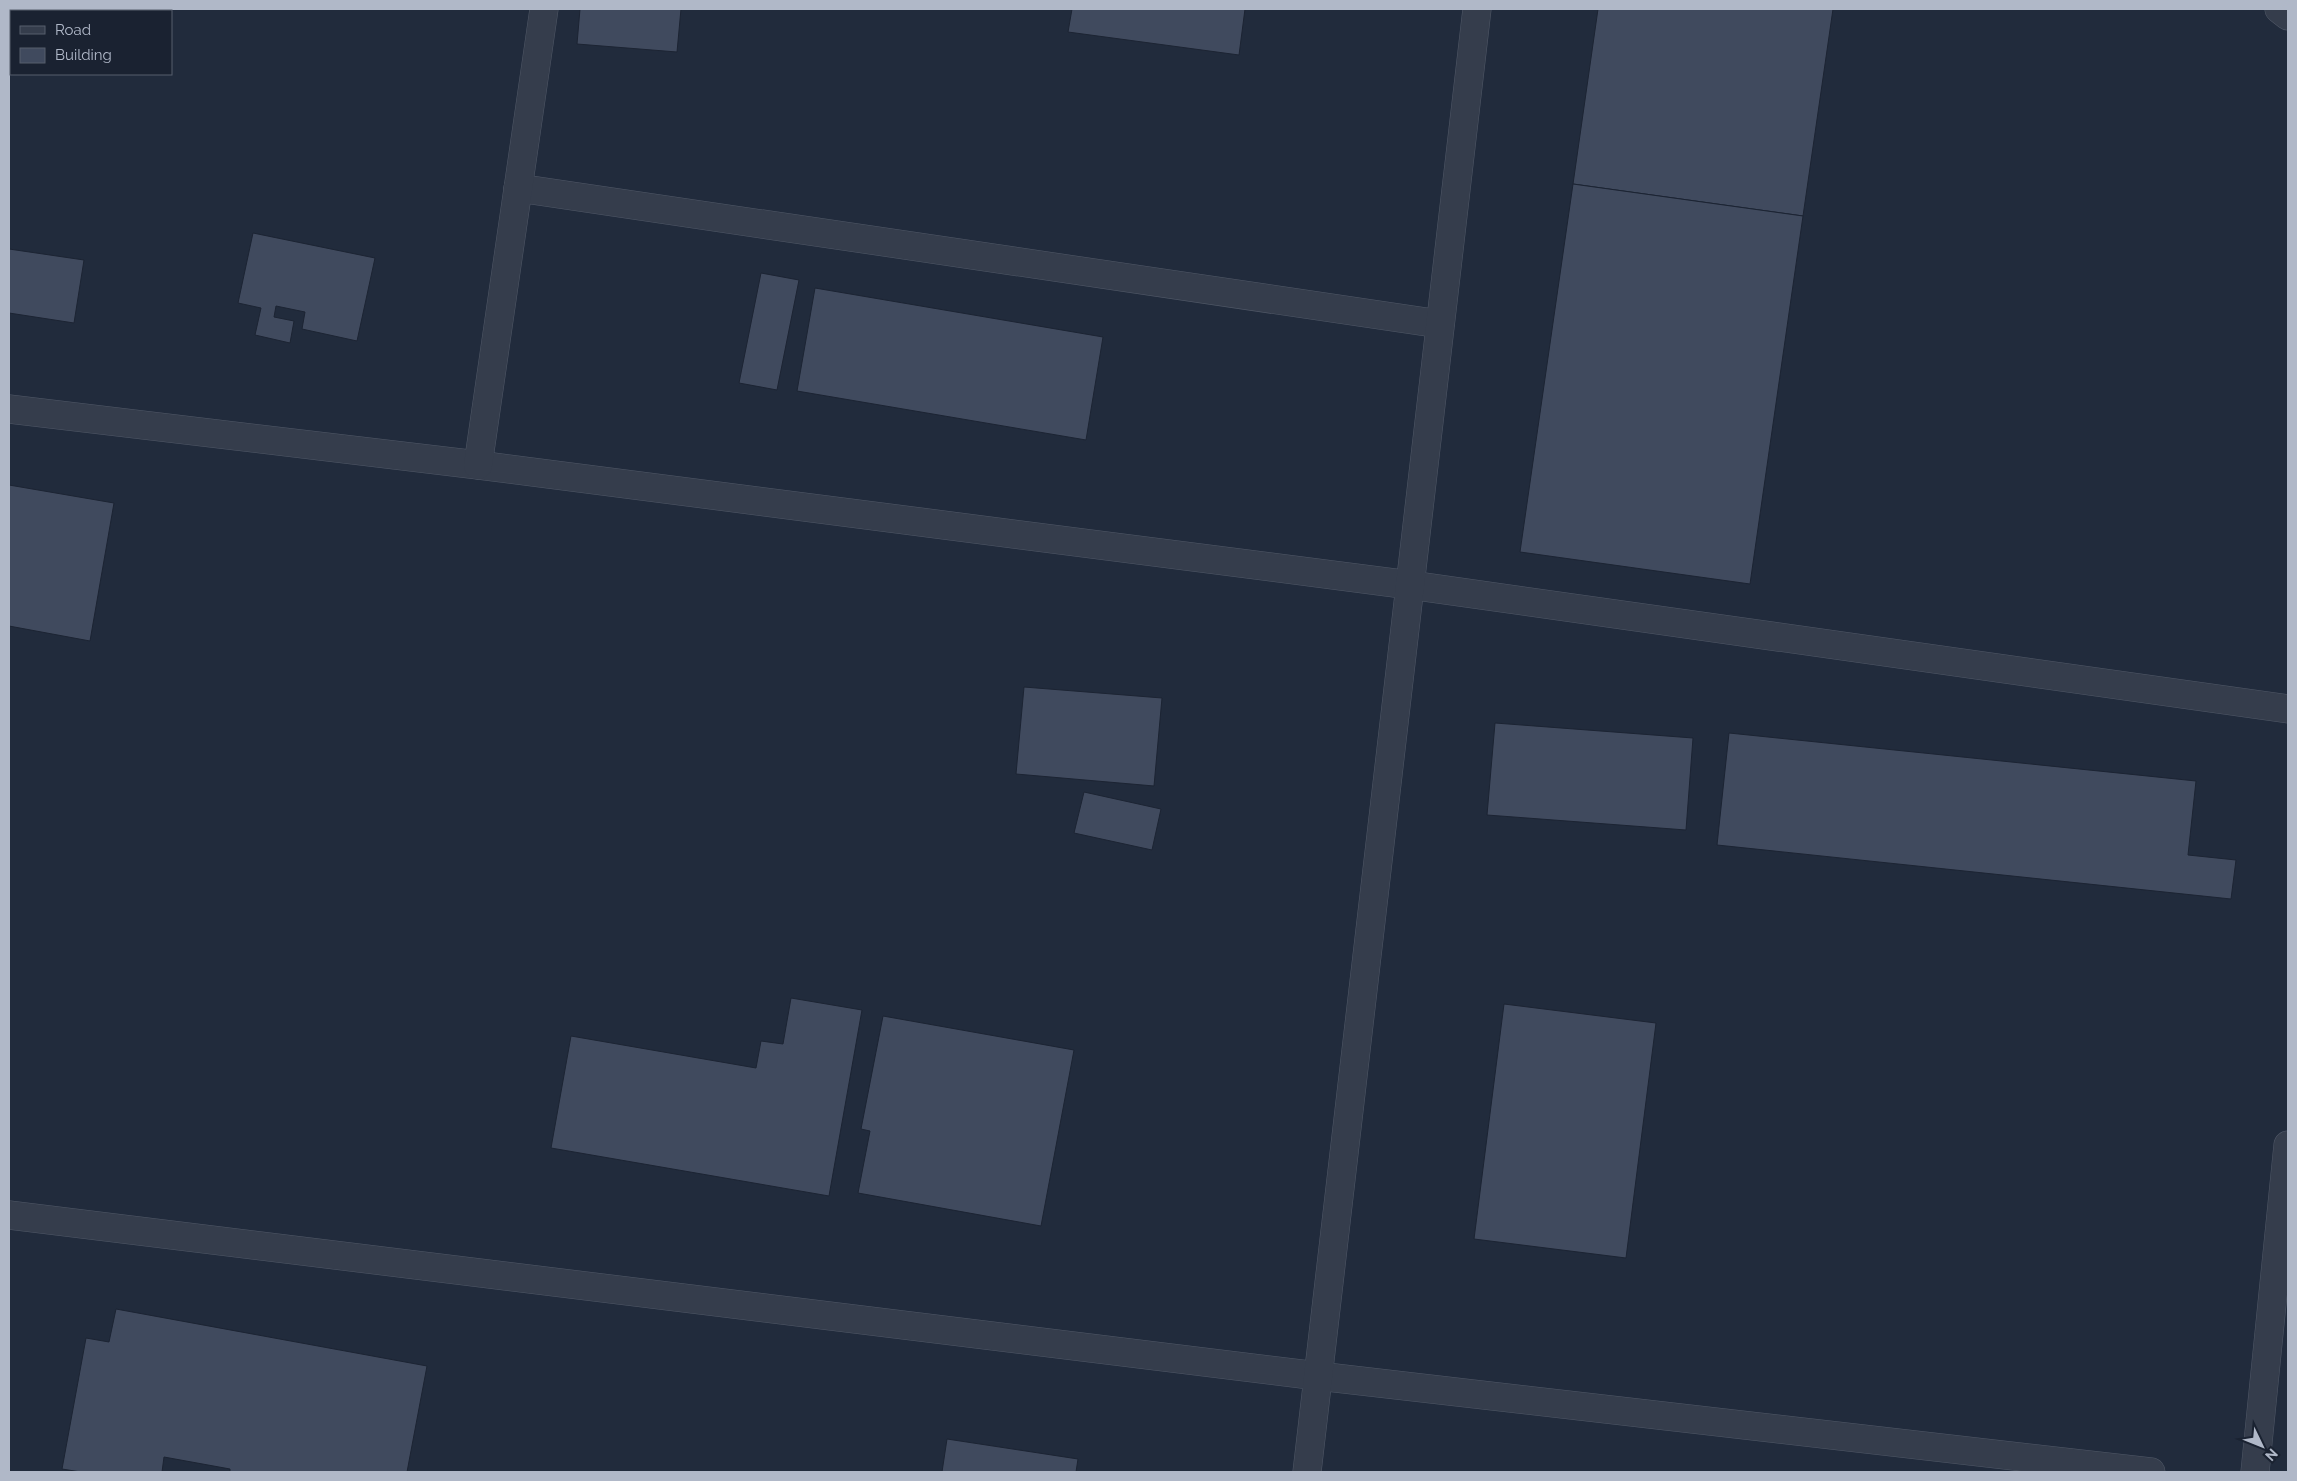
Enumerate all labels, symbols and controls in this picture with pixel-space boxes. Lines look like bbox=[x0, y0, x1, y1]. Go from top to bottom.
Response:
legend bbox=[10, 10, 172, 75]
text: Road bbox=[55, 21, 91, 39]
text: Building bbox=[55, 46, 112, 64]
north arrow bbox=[2237, 1421, 2287, 1471]
text: N bbox=[2262, 1446, 2281, 1464]

